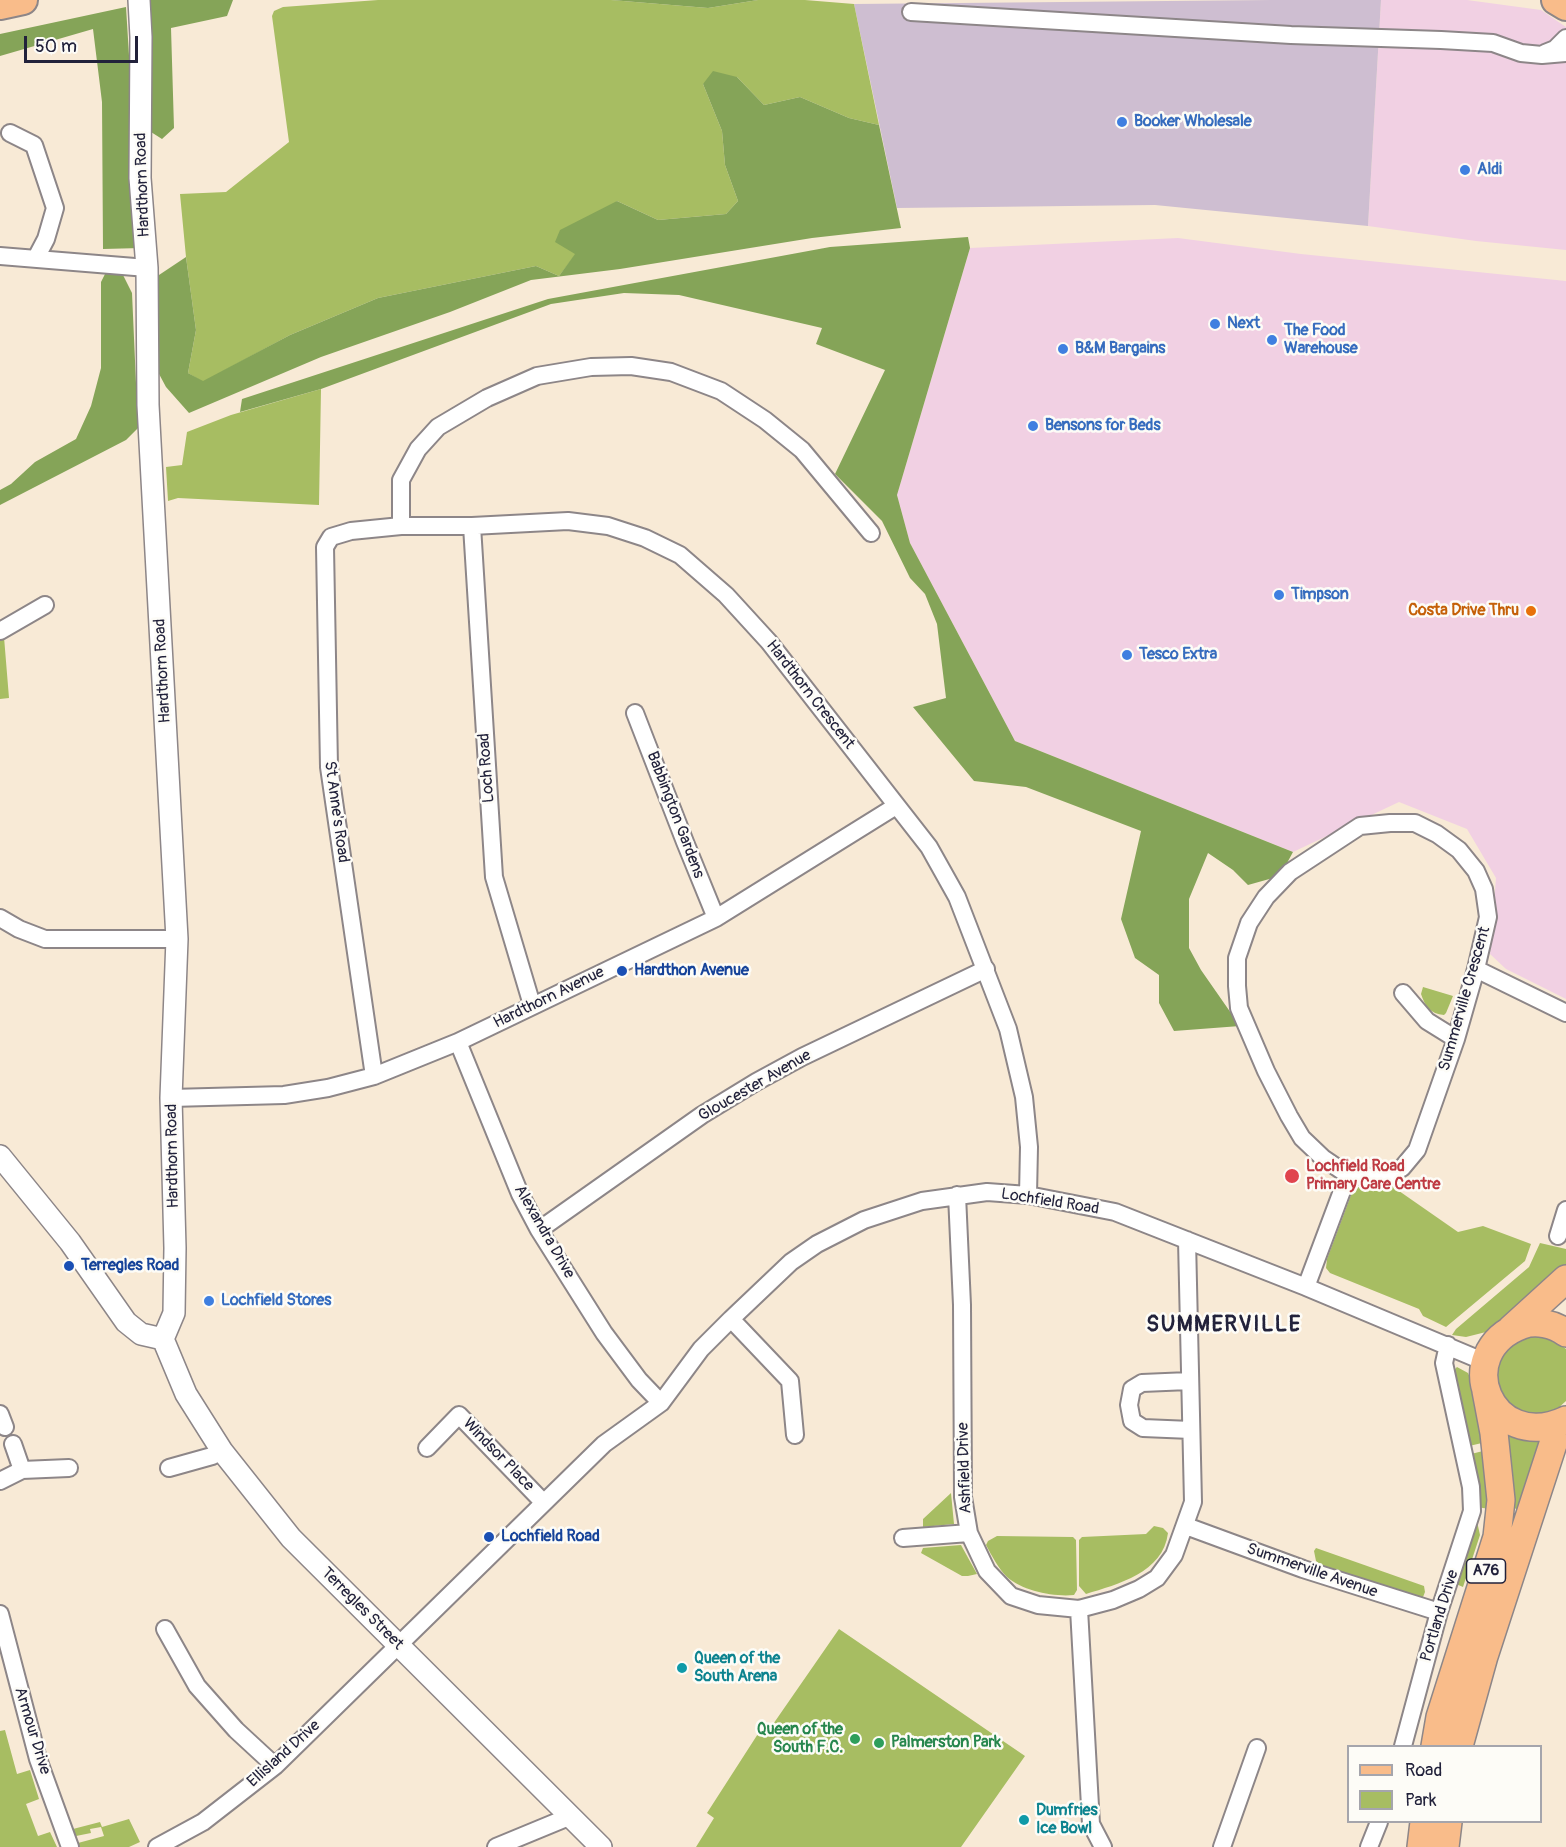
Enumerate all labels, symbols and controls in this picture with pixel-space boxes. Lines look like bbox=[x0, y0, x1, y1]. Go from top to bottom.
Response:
scale bar bbox=[27, 24, 141, 62]
text: 50 m bbox=[35, 35, 77, 58]
place label: Booker Wholesale bbox=[1134, 112, 1252, 132]
marker: Booker Wholesale bbox=[1115, 115, 1129, 129]
street label: Hardthorn Road bbox=[132, 132, 154, 238]
place label: Aldi bbox=[1477, 160, 1502, 180]
marker: Aldi bbox=[1458, 163, 1472, 177]
place label: Next bbox=[1227, 314, 1260, 334]
marker: Next bbox=[1208, 317, 1222, 331]
place label: The Food Warehouse bbox=[1284, 321, 1358, 359]
marker: The Food Warehouse bbox=[1265, 333, 1279, 347]
place label: B&M Bargains bbox=[1075, 339, 1165, 359]
marker: B&M Bargains bbox=[1056, 342, 1070, 356]
place label: Bensons for Beds bbox=[1045, 416, 1161, 436]
marker: Bensons for Beds bbox=[1026, 419, 1040, 433]
place label: Timpson bbox=[1291, 585, 1349, 605]
marker: Timpson bbox=[1272, 588, 1286, 602]
place label: Costa Drive Thru bbox=[1408, 601, 1519, 621]
marker: Costa Drive Thru bbox=[1524, 604, 1538, 618]
street label: Hardthorn Road bbox=[151, 618, 175, 724]
street label: Hardthorn Crescent bbox=[762, 637, 858, 753]
place label: Tesco Extra bbox=[1139, 645, 1217, 665]
marker: Tesco Extra bbox=[1120, 648, 1134, 662]
street label: Loch Road bbox=[475, 732, 499, 804]
street label: Babbington Gardens bbox=[642, 749, 708, 881]
street label: St Anne's Road bbox=[319, 760, 353, 864]
street label: Summerville Crescent bbox=[1435, 925, 1495, 1073]
place label: Hardthon Avenue bbox=[634, 961, 749, 981]
street label: Hardthorn Avenue bbox=[491, 963, 607, 1033]
marker: Hardthon Avenue bbox=[615, 964, 629, 978]
street label: Gloucester Avenue bbox=[695, 1046, 815, 1126]
street label: Hardthorn Road bbox=[162, 1103, 184, 1209]
place label: Lochfield Road Primary Care Centre bbox=[1306, 1157, 1440, 1195]
marker: Lochfield Road Primary Care Centre bbox=[1283, 1167, 1301, 1185]
street label: Alexandra Drive bbox=[510, 1182, 578, 1282]
street label: Lochfield Road bbox=[1000, 1185, 1100, 1219]
place label: Terregles Road bbox=[81, 1256, 179, 1276]
marker: Terregles Road bbox=[62, 1259, 76, 1273]
place label: Lochfield Stores bbox=[221, 1291, 331, 1311]
marker: Lochfield Stores bbox=[202, 1294, 216, 1308]
district label: SUMMERVILLE bbox=[1146, 1312, 1302, 1338]
street label: Windsor Place bbox=[458, 1414, 538, 1496]
street label: Ashfield Drive bbox=[954, 1422, 976, 1514]
place label: Lochfield Road bbox=[501, 1527, 600, 1547]
marker: Lochfield Road bbox=[482, 1530, 496, 1544]
street label: Summerville Avenue bbox=[1244, 1540, 1380, 1602]
road number: A76 bbox=[1466, 1559, 1506, 1583]
street label: Terregles Street bbox=[317, 1564, 407, 1654]
street label: Portland Drive bbox=[1417, 1568, 1463, 1664]
place label: Queen of the South Arena bbox=[694, 1649, 780, 1687]
marker: Queen of the South Arena bbox=[675, 1661, 689, 1675]
street label: Armour Drive bbox=[10, 1685, 54, 1777]
street label: Ellisland Drive bbox=[244, 1716, 324, 1792]
place label: Queen of the South F.C. bbox=[757, 1720, 843, 1758]
marker: Queen of the South F.C. bbox=[848, 1732, 862, 1746]
place label: Palmerston Park bbox=[891, 1733, 1001, 1753]
marker: Palmerston Park bbox=[872, 1736, 886, 1750]
legend bbox=[1347, 1745, 1542, 1823]
text: Road bbox=[1405, 1759, 1442, 1782]
text: Park bbox=[1405, 1789, 1437, 1812]
place label: Dumfries Ice Bowl bbox=[1036, 1801, 1098, 1839]
marker: Dumfries Ice Bowl bbox=[1017, 1813, 1031, 1827]

